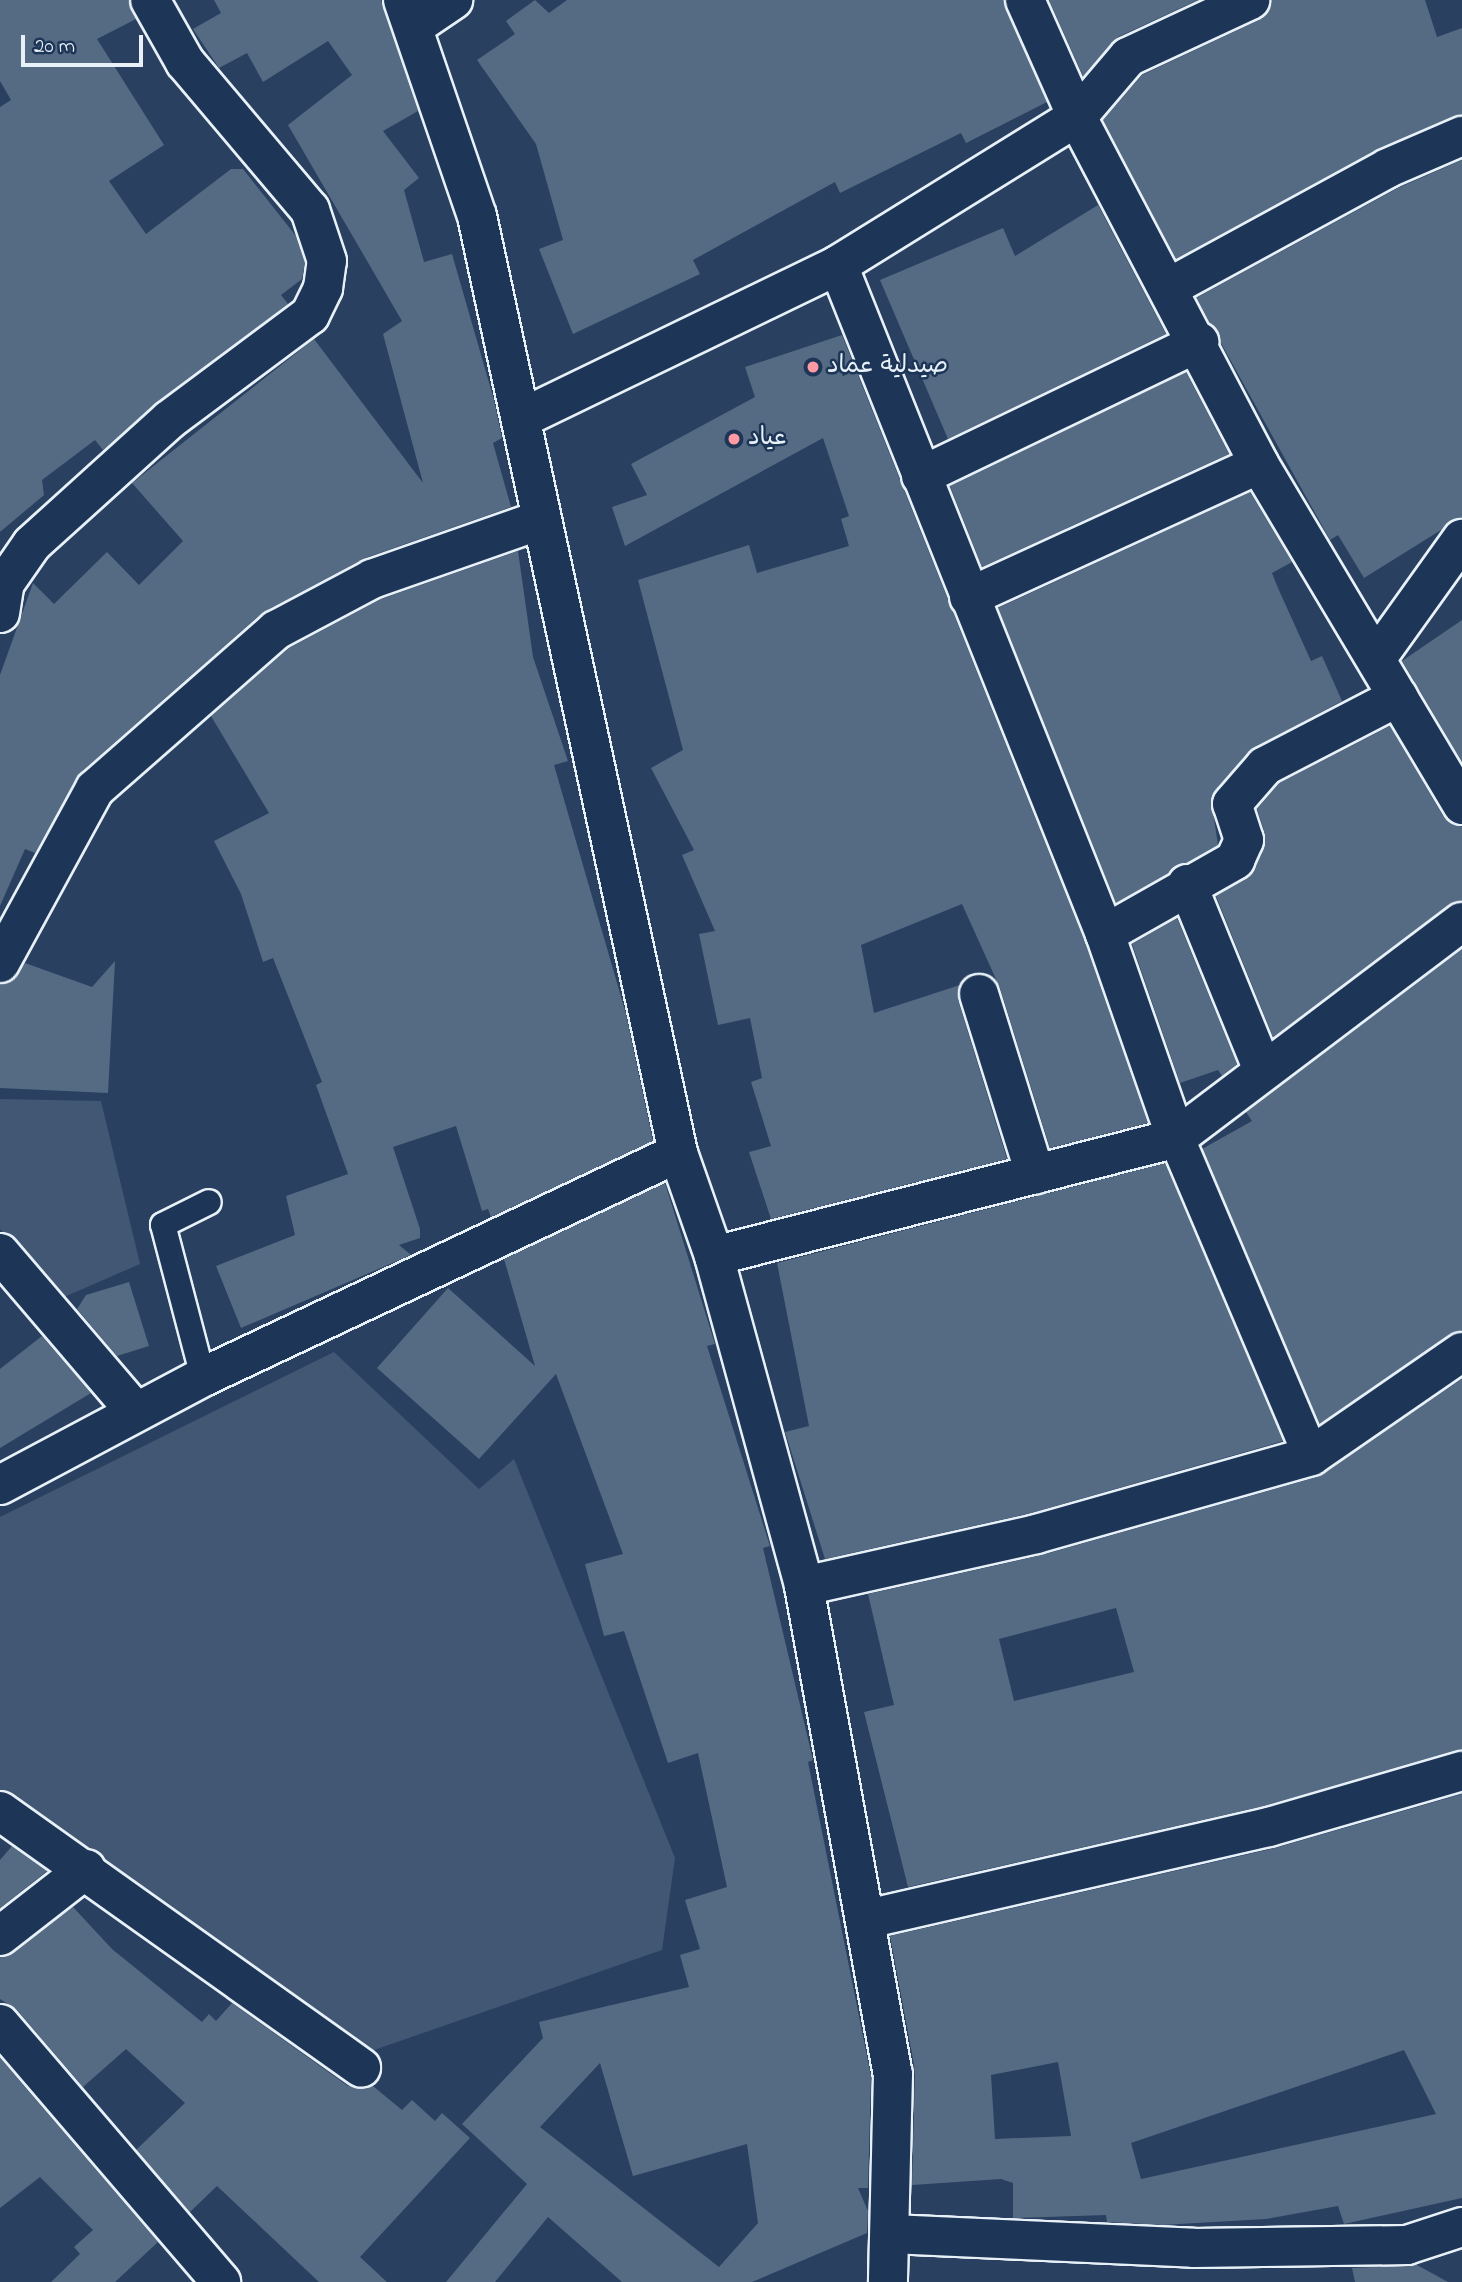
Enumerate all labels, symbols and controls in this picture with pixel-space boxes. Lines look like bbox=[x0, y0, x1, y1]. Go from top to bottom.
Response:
scale bar bbox=[24, 21, 147, 65]
text: 20 m bbox=[34, 32, 75, 62]
place label: صيدلية عماد bbox=[827, 353, 948, 381]
marker: صيدلية عماد bbox=[805, 359, 821, 375]
place label: عياد bbox=[748, 425, 786, 453]
marker: عياد bbox=[726, 431, 742, 447]

